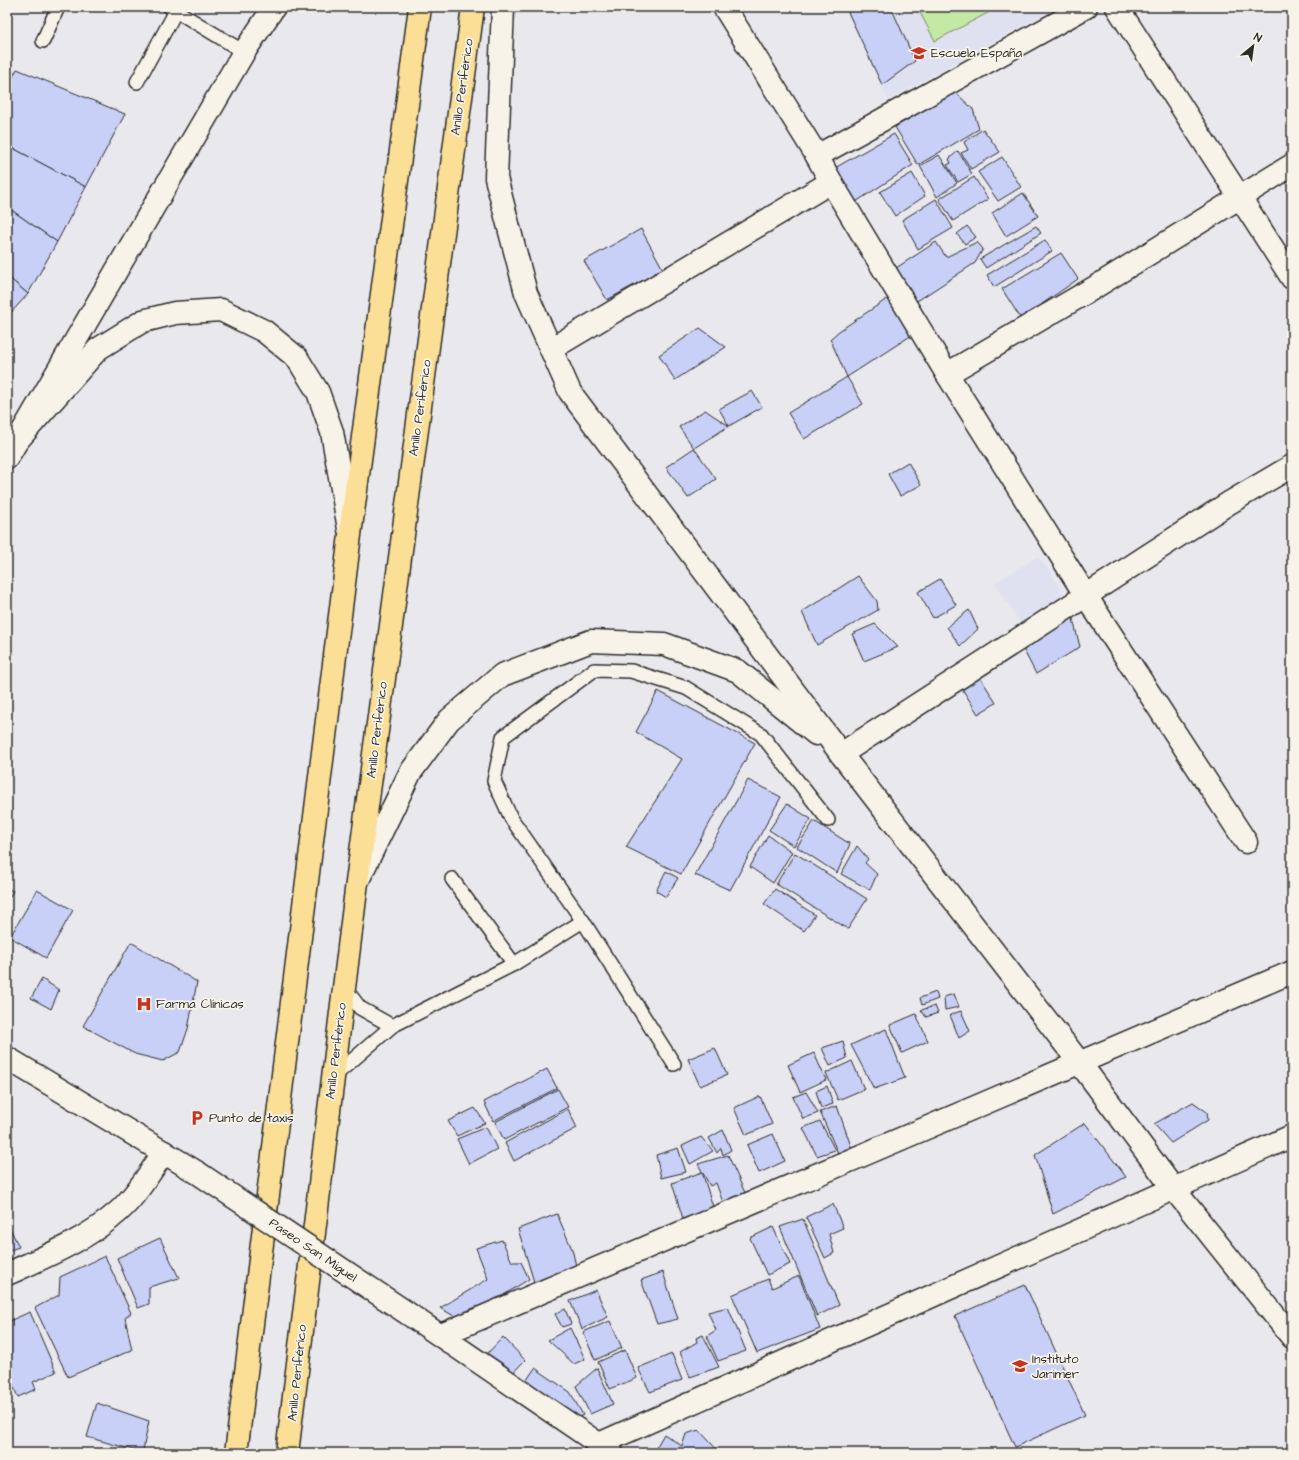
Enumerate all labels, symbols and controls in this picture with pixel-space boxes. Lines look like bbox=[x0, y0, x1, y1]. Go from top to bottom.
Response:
north arrow bbox=[1233, 26, 1273, 66]
text: N bbox=[1251, 29, 1264, 46]
street label: Anillo Periférico bbox=[446, 37, 478, 136]
school or university icon: Escuela España bbox=[910, 44, 928, 62]
place label: Escuela España bbox=[931, 44, 1023, 62]
street label: Anillo Periférico bbox=[404, 358, 436, 457]
street label: Anillo Periférico bbox=[362, 680, 392, 779]
hospital icon: Farma Clínicas bbox=[135, 995, 153, 1013]
place label: Farma Clínicas bbox=[156, 995, 244, 1013]
street label: Anillo Periférico bbox=[321, 1001, 351, 1100]
parking icon: Punto de taxis bbox=[188, 1109, 206, 1127]
place label: Punto de taxis bbox=[209, 1109, 294, 1127]
street label: Paseo San Miguel bbox=[265, 1214, 361, 1287]
street label: Anillo Periférico bbox=[283, 1323, 311, 1422]
place label: Instituto Jarimer bbox=[1032, 1350, 1079, 1383]
school or university icon: Instituto Jarimer bbox=[1011, 1357, 1029, 1375]

